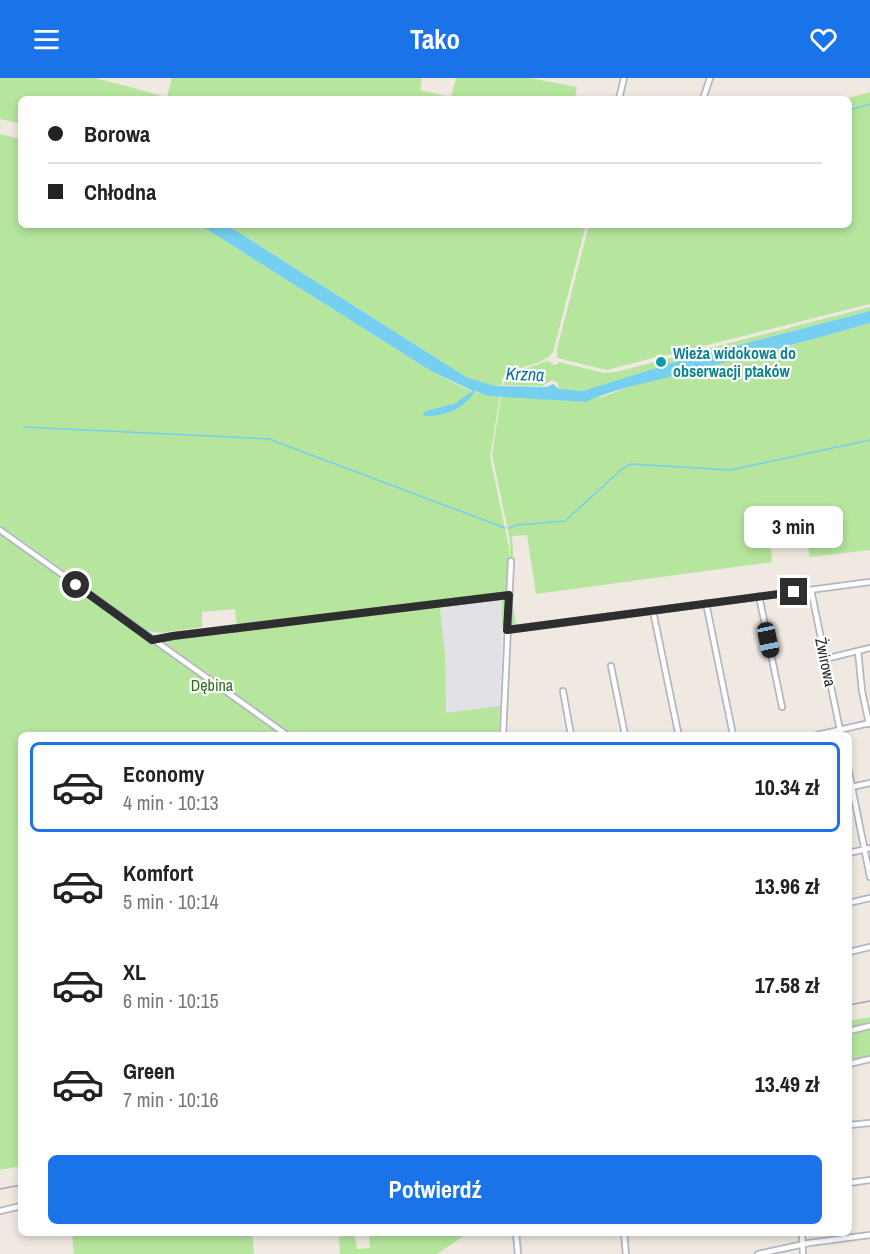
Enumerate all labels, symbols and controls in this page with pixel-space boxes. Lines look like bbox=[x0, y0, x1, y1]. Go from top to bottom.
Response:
text: Tako bbox=[410, 21, 460, 57]
icon: menu bbox=[30, 23, 63, 56]
icon: heart bbox=[807, 23, 840, 56]
text: Borowa bbox=[84, 119, 150, 149]
text: Chłodna bbox=[84, 177, 156, 207]
place label: Wieża widokowa do obserwacji ptaków bbox=[673, 342, 796, 382]
marker: Wieża widokowa do obserwacji ptaków bbox=[654, 355, 668, 369]
water label: Krzna bbox=[505, 361, 545, 387]
callout: 3 min bbox=[744, 505, 844, 547]
text: 3 min bbox=[772, 513, 815, 540]
route start bbox=[62, 571, 89, 598]
route end bbox=[780, 578, 807, 605]
car bbox=[755, 621, 781, 659]
street label: Żwirowa bbox=[810, 635, 842, 689]
park label: Dębina bbox=[191, 674, 234, 696]
text: Economy bbox=[123, 759, 204, 789]
icon: car bbox=[51, 760, 105, 814]
text: 10.34 zł bbox=[755, 772, 819, 802]
text: 4 min · 10:13 bbox=[123, 789, 219, 816]
text: Komfort bbox=[123, 858, 193, 888]
icon: car bbox=[51, 859, 105, 913]
text: 13.96 zł bbox=[755, 871, 819, 901]
text: 5 min · 10:14 bbox=[123, 888, 219, 915]
text: XL bbox=[123, 957, 146, 987]
icon: car bbox=[51, 958, 105, 1012]
text: 17.58 zł bbox=[755, 970, 819, 1000]
text: 6 min · 10:15 bbox=[123, 987, 219, 1014]
text: Green bbox=[123, 1056, 175, 1086]
icon: car bbox=[51, 1057, 105, 1111]
text: 13.49 zł bbox=[755, 1069, 819, 1099]
text: 7 min · 10:16 bbox=[123, 1086, 219, 1113]
button: Potwierdź bbox=[48, 1155, 822, 1224]

